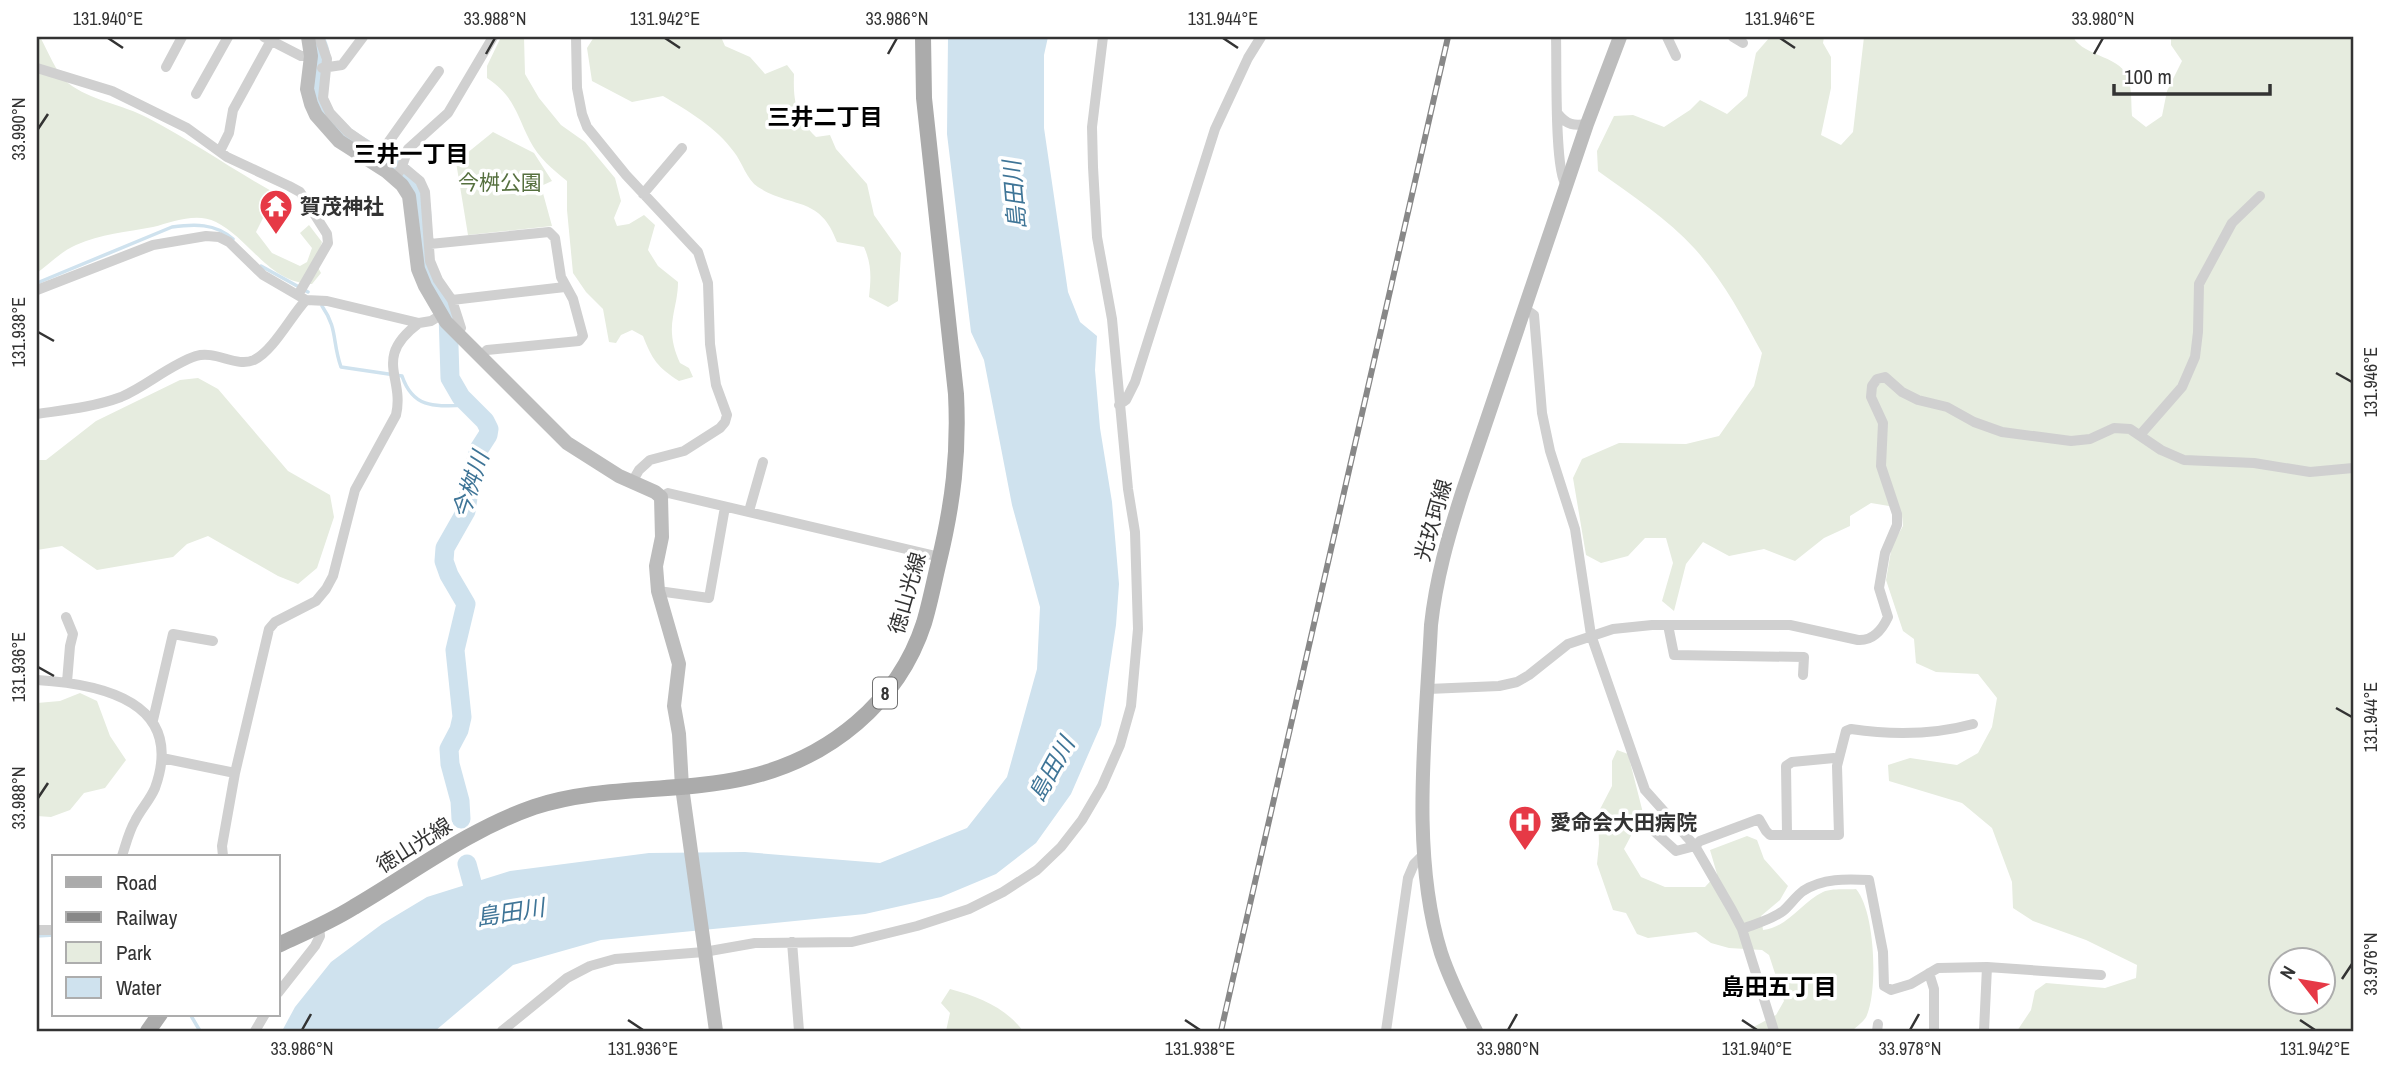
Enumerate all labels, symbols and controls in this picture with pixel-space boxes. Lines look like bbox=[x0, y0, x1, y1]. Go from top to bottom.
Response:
text: 131.940°E bbox=[73, 6, 143, 31]
text: 33.988°N bbox=[464, 6, 527, 31]
text: 131.942°E bbox=[630, 6, 700, 31]
text: 33.986°N bbox=[866, 6, 929, 31]
text: 131.944°E bbox=[1188, 6, 1258, 31]
text: 131.946°E bbox=[1745, 6, 1815, 31]
text: 33.980°N bbox=[2072, 6, 2135, 31]
scale bar bbox=[2114, 52, 2269, 96]
text: 100 m bbox=[2124, 62, 2172, 91]
text: 33.990°N bbox=[6, 98, 31, 161]
district label: 三井二丁目 bbox=[768, 101, 883, 132]
district label: 三井一丁目 bbox=[354, 138, 469, 169]
water label: 島田川 bbox=[995, 156, 1032, 231]
park label: 今桝公園 bbox=[458, 168, 542, 197]
temple icon: 賀茂神社 bbox=[257, 187, 295, 236]
place label: 賀茂神社 bbox=[300, 192, 384, 221]
text: 131.938°E bbox=[6, 297, 31, 367]
text: 131.946°E bbox=[2358, 347, 2383, 417]
water label: 今桝川 bbox=[445, 445, 496, 523]
street label: 光玖珂線 bbox=[1407, 476, 1459, 564]
street label: 徳山光線 bbox=[881, 549, 933, 637]
text: 131.936°E bbox=[6, 632, 31, 702]
road number: 8 bbox=[873, 678, 897, 708]
text: 131.944°E bbox=[2358, 682, 2383, 752]
water label: 島田川 bbox=[1021, 729, 1083, 807]
text: 33.988°N bbox=[6, 767, 31, 830]
hospital icon: 愛命会大田病院 bbox=[1506, 803, 1544, 852]
place label: 愛命会大田病院 bbox=[1550, 808, 1697, 837]
street label: 徳山光線 bbox=[371, 810, 457, 880]
legend bbox=[52, 855, 280, 1016]
text: Road bbox=[116, 868, 157, 897]
water label: 島田川 bbox=[474, 891, 549, 933]
text: Railway bbox=[116, 903, 178, 932]
text: 33.976°N bbox=[2358, 933, 2383, 996]
text: Park bbox=[116, 938, 152, 967]
north arrow bbox=[2268, 946, 2338, 1016]
text: N bbox=[2273, 961, 2301, 984]
district label: 島田五丁目 bbox=[1722, 971, 1837, 1002]
text: Water bbox=[116, 973, 162, 1002]
text: 33.986°N bbox=[271, 1036, 334, 1061]
text: 131.936°E bbox=[608, 1036, 678, 1061]
text: 131.938°E bbox=[1165, 1036, 1235, 1061]
text: 33.980°N bbox=[1477, 1036, 1540, 1061]
text: 131.940°E bbox=[1722, 1036, 1792, 1061]
text: 33.978°N bbox=[1879, 1036, 1942, 1061]
text: 131.942°E bbox=[2280, 1036, 2350, 1061]

